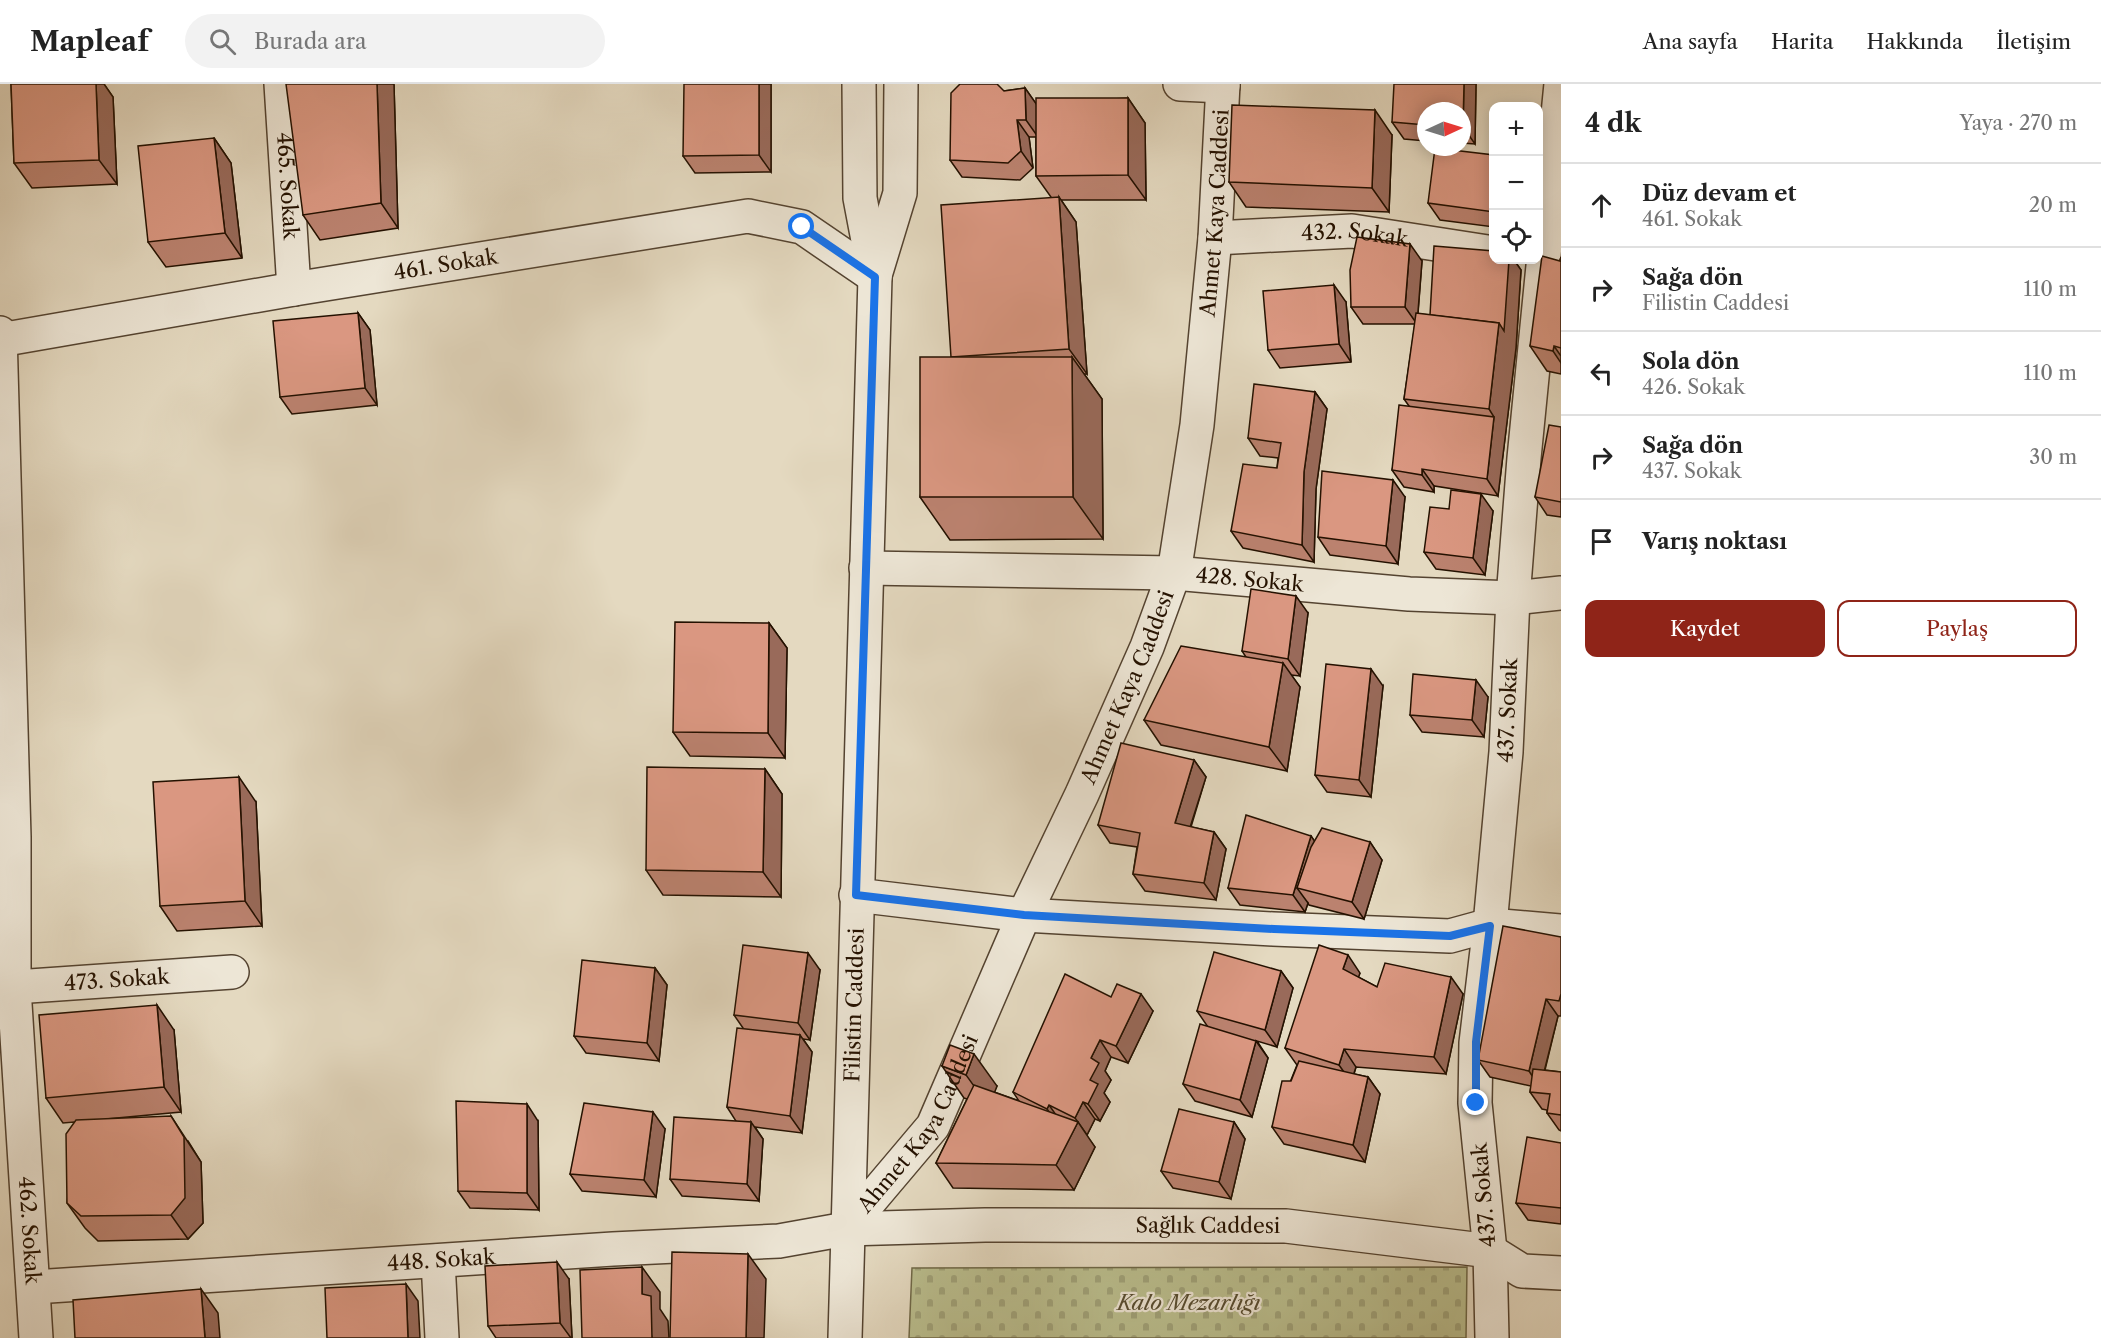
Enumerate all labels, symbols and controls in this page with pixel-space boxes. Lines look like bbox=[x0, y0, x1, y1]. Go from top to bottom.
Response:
search box bbox=[185, 14, 605, 68]
text: Mapleaf bbox=[30, 24, 149, 58]
icon: search bbox=[206, 25, 239, 58]
text: Burada ara bbox=[254, 28, 367, 55]
text: Ana sayfa bbox=[1643, 29, 1738, 54]
text: Harita bbox=[1771, 29, 1834, 54]
text: Hakkında bbox=[1867, 29, 1963, 54]
text: İletişim bbox=[1996, 29, 2071, 54]
north arrow bbox=[1417, 102, 1471, 156]
map controls bbox=[1489, 102, 1543, 264]
button: + bbox=[1489, 102, 1543, 156]
text: 4 dk bbox=[1585, 107, 1641, 139]
street label: Ahmet Kaya Caddesi bbox=[1194, 109, 1234, 319]
text: Yaya · 270 m bbox=[1960, 111, 2077, 135]
street label: 465. Sokak bbox=[272, 131, 304, 241]
button: − bbox=[1489, 156, 1543, 210]
text: Düz devam et bbox=[1642, 180, 1796, 207]
icon: ahead bbox=[1585, 189, 1618, 222]
text: 20 m bbox=[2029, 193, 2077, 217]
text: 461. Sokak bbox=[1642, 207, 1742, 231]
button: locate bbox=[1489, 210, 1543, 264]
route start bbox=[788, 213, 814, 239]
street label: 432. Sokak bbox=[1301, 218, 1411, 252]
street label: 461. Sokak bbox=[392, 243, 500, 285]
text: Sağa dön bbox=[1642, 264, 1743, 291]
icon: right bbox=[1585, 273, 1618, 306]
text: 110 m bbox=[2024, 277, 2077, 301]
text: Filistin Caddesi bbox=[1642, 291, 1789, 315]
text: Sola dön bbox=[1642, 348, 1740, 375]
icon: left bbox=[1585, 357, 1618, 390]
text: 110 m bbox=[2024, 361, 2077, 385]
text: 426. Sokak bbox=[1642, 375, 1745, 399]
text: Sağa dön bbox=[1642, 432, 1743, 459]
icon: right bbox=[1585, 441, 1618, 474]
text: 30 m bbox=[2029, 445, 2077, 469]
text: 437. Sokak bbox=[1642, 459, 1741, 483]
icon: arrive bbox=[1585, 525, 1618, 558]
text: Varış noktası bbox=[1642, 528, 1787, 555]
street label: 428. Sokak bbox=[1195, 562, 1306, 597]
street label: Ahmet Kaya Caddesi bbox=[1075, 587, 1179, 788]
button: Kaydet bbox=[1585, 600, 1825, 657]
button: Paylaş bbox=[1837, 600, 2077, 657]
street label: 437. Sokak bbox=[1492, 657, 1522, 764]
street label: Filistin Caddesi bbox=[839, 928, 869, 1083]
street label: 473. Sokak bbox=[63, 963, 171, 996]
street label: Ahmet Kaya Caddesi bbox=[852, 1031, 983, 1218]
route end bbox=[1462, 1089, 1488, 1115]
street label: 437. Sokak bbox=[1466, 1141, 1501, 1248]
street label: 462. Sokak bbox=[14, 1176, 46, 1286]
street label: Sağlık Caddesi bbox=[1136, 1213, 1280, 1238]
street label: 448. Sokak bbox=[386, 1244, 497, 1276]
park label: Kalo Mezarlığı bbox=[1115, 1290, 1261, 1315]

